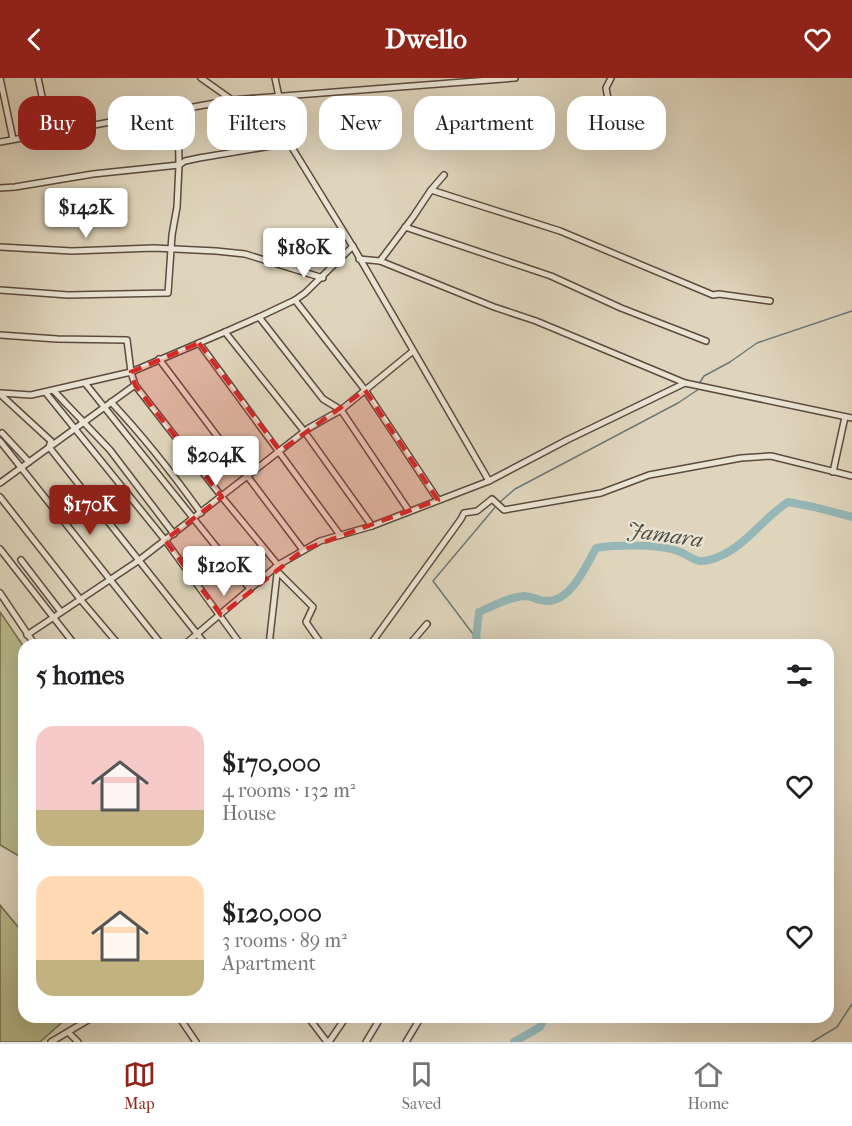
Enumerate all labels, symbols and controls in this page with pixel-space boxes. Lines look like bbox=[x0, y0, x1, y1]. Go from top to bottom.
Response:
icon: back bbox=[18, 23, 51, 56]
text: Dwello bbox=[385, 23, 467, 55]
icon: heart bbox=[801, 23, 834, 56]
chip: Buy bbox=[18, 96, 96, 150]
chip: Rent bbox=[108, 96, 195, 150]
chip: Filters bbox=[207, 96, 307, 150]
chip: New bbox=[319, 96, 402, 150]
chip: Apartment bbox=[414, 96, 555, 150]
chip: House bbox=[567, 96, 666, 150]
pin: $142K bbox=[44, 188, 128, 239]
text: $142K bbox=[59, 196, 113, 219]
pin: $180K bbox=[262, 228, 346, 279]
text: $180K bbox=[277, 236, 331, 259]
pin: $204K bbox=[174, 436, 258, 487]
text: $204K bbox=[187, 444, 245, 467]
pin: $170K bbox=[48, 485, 132, 536]
text: $170K bbox=[63, 493, 117, 516]
water label: Jamara bbox=[625, 517, 705, 553]
pin: $120K bbox=[182, 546, 266, 597]
text: $120K bbox=[197, 554, 251, 577]
icon: filters bbox=[783, 659, 816, 692]
text: 5 homes bbox=[36, 660, 124, 691]
text: $170,000 bbox=[222, 748, 321, 779]
icon: home bbox=[84, 750, 156, 822]
icon: heart bbox=[783, 770, 816, 803]
text: 4 rooms · 132 m² bbox=[222, 779, 355, 802]
text: House bbox=[222, 802, 276, 825]
text: $120,000 bbox=[222, 898, 322, 929]
icon: home bbox=[84, 900, 156, 972]
icon: heart bbox=[783, 920, 816, 953]
text: 3 rooms · 89 m² bbox=[222, 929, 347, 952]
text: Apartment bbox=[222, 952, 316, 975]
tab: Map bbox=[123, 1058, 156, 1113]
tab: Saved bbox=[402, 1058, 442, 1113]
tab: Home bbox=[687, 1058, 729, 1113]

